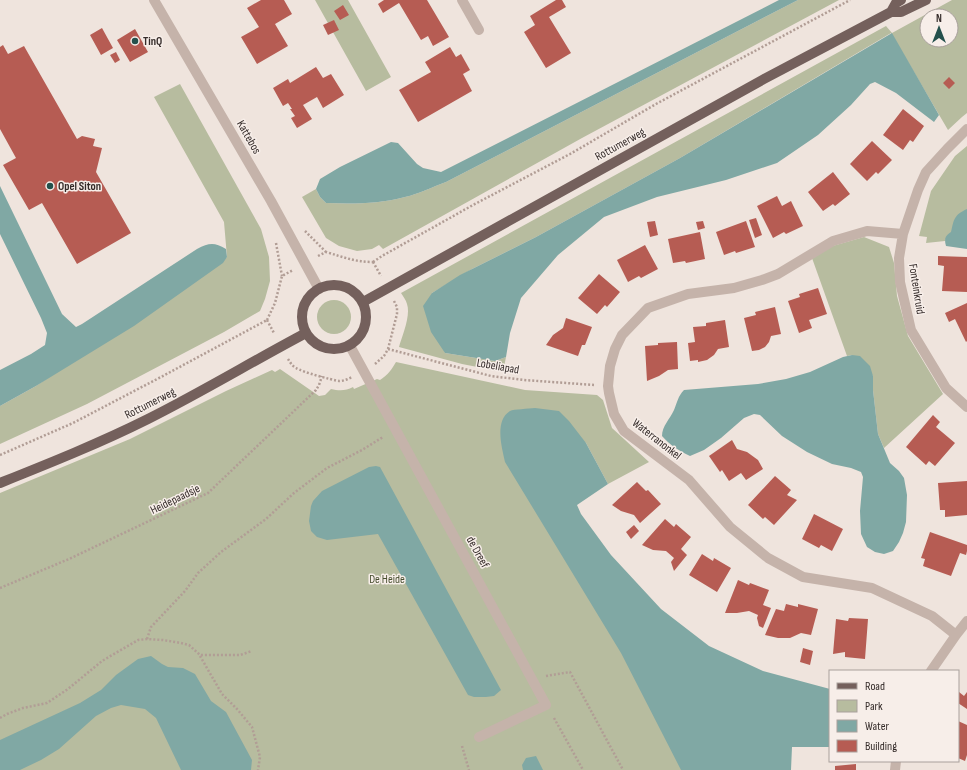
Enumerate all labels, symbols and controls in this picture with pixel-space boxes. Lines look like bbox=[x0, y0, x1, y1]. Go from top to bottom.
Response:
north arrow bbox=[919, 8, 959, 48]
text: N bbox=[936, 12, 942, 25]
place label: TinQ bbox=[143, 34, 162, 49]
marker: TinQ bbox=[130, 36, 140, 46]
street label: Kattebos bbox=[233, 118, 264, 157]
street label: Rottumerweg bbox=[592, 124, 648, 164]
place label: Opel Siton bbox=[58, 179, 101, 194]
marker: Opel Siton bbox=[45, 181, 55, 191]
street label: Fonteinkruid bbox=[905, 263, 928, 315]
street label: Lobeliapad bbox=[475, 355, 520, 378]
street label: Rottumerweg bbox=[122, 384, 178, 423]
street label: Waterranonkel bbox=[629, 415, 684, 463]
street label: Heidepaadsje bbox=[148, 481, 203, 518]
street label: de Dreef bbox=[463, 534, 493, 571]
park label: De Heide bbox=[369, 572, 405, 587]
legend bbox=[829, 670, 959, 762]
text: Road bbox=[865, 679, 885, 694]
text: Park bbox=[865, 699, 883, 714]
text: Water bbox=[865, 719, 889, 734]
text: Building bbox=[865, 739, 897, 754]

